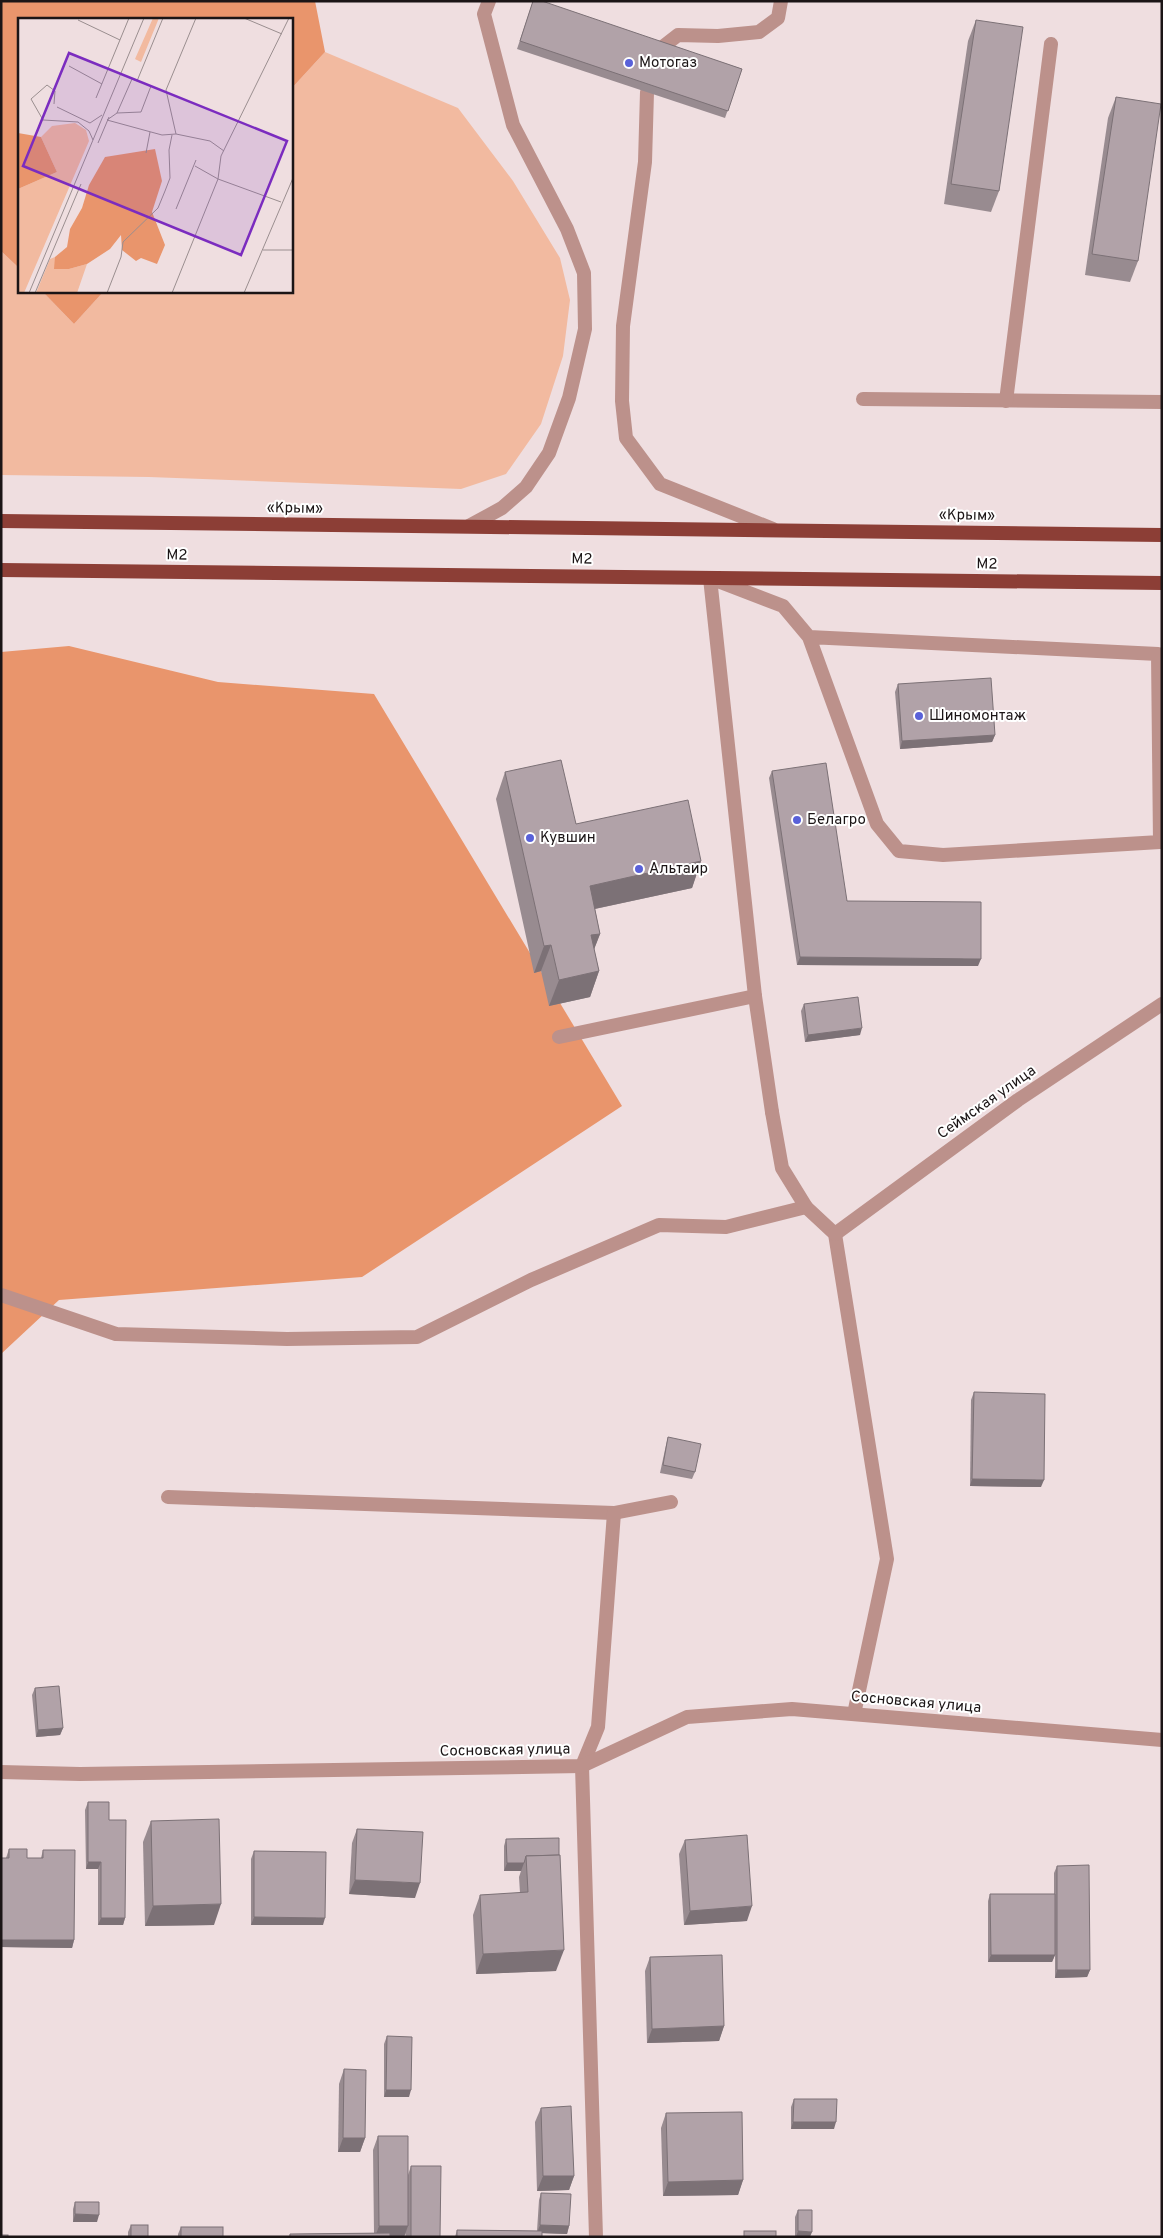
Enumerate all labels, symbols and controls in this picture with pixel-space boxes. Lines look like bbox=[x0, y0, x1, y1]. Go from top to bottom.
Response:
inset map bbox=[18, 18, 292, 292]
place label: Мотогаз bbox=[639, 54, 697, 73]
marker: Мотогаз bbox=[623, 57, 635, 69]
street label: «Крым» bbox=[267, 499, 324, 519]
street label: «Крым» bbox=[939, 506, 996, 526]
street label: М2 bbox=[166, 546, 188, 566]
street label: М2 bbox=[571, 550, 593, 570]
street label: М2 bbox=[976, 555, 998, 575]
place label: Шиномонтаж bbox=[929, 707, 1027, 726]
marker: Шиномонтаж bbox=[913, 710, 925, 722]
place label: Белагро bbox=[807, 811, 866, 830]
marker: Белагро bbox=[791, 814, 803, 826]
place label: Кувшин bbox=[540, 829, 596, 848]
marker: Кувшин bbox=[524, 832, 536, 844]
place label: Альтаир bbox=[649, 860, 708, 879]
marker: Альтаир bbox=[633, 863, 645, 875]
street label: Сеймская улица bbox=[934, 1062, 1040, 1144]
street label: Сосновская улица bbox=[850, 1688, 982, 1718]
street label: Сосновская улица bbox=[439, 1740, 571, 1762]

